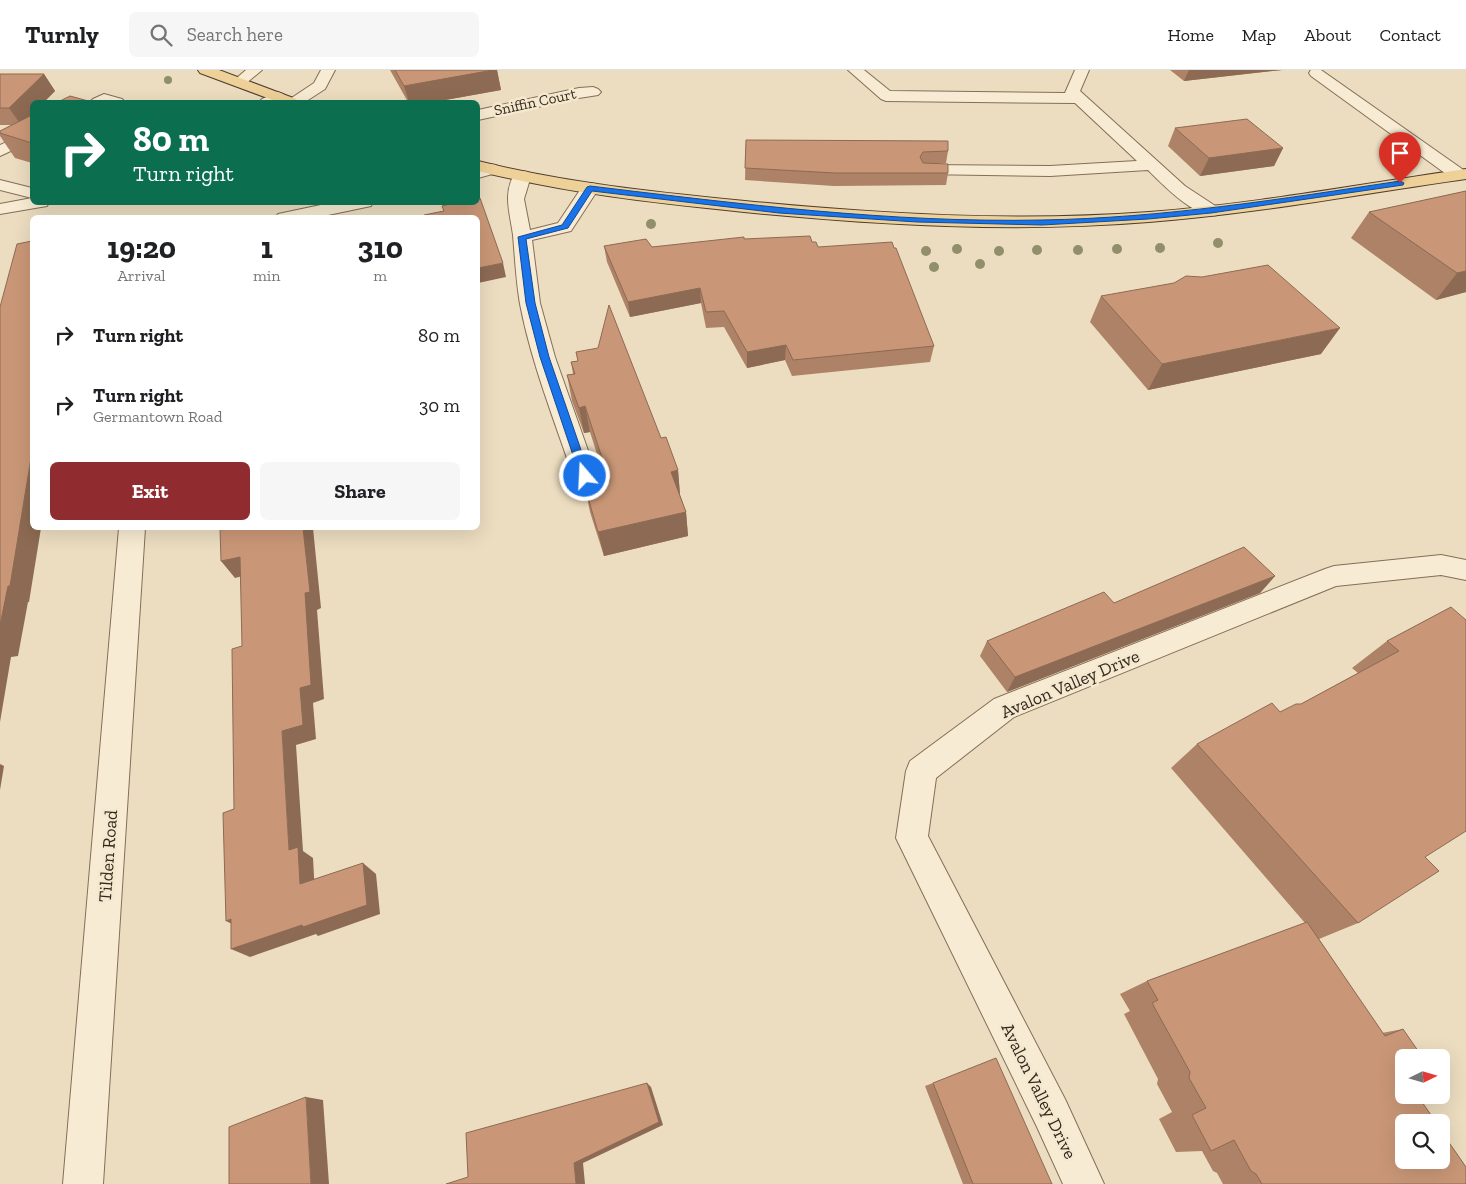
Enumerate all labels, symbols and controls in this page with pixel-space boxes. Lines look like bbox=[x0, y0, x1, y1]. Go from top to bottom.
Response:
search box bbox=[129, 12, 479, 57]
text: Turnly bbox=[25, 20, 99, 49]
icon: search bbox=[147, 21, 175, 49]
text: Search here bbox=[187, 23, 283, 46]
text: Home bbox=[1167, 24, 1214, 46]
text: Map bbox=[1242, 24, 1276, 46]
text: About bbox=[1304, 24, 1351, 46]
text: Contact bbox=[1379, 24, 1441, 46]
street label: Sniffin Court bbox=[492, 84, 578, 119]
text: 80 m bbox=[133, 118, 209, 160]
icon: right bbox=[50, 120, 115, 185]
pin bbox=[1379, 132, 1421, 183]
icon: arrive bbox=[1386, 139, 1414, 167]
text: Turn right bbox=[133, 160, 234, 187]
text: 19:20 bbox=[107, 230, 176, 266]
text: 1 bbox=[261, 230, 273, 266]
text: 310 bbox=[358, 230, 403, 266]
text: Arrival bbox=[117, 266, 166, 285]
text: min bbox=[253, 266, 281, 285]
text: m bbox=[373, 266, 387, 285]
icon: right bbox=[50, 321, 78, 349]
text: Turn right bbox=[93, 324, 183, 347]
text: 80 m bbox=[418, 324, 460, 347]
text: Turn right bbox=[93, 384, 183, 407]
icon: right bbox=[50, 391, 78, 419]
text: 30 m bbox=[419, 394, 460, 417]
text: Germantown Road bbox=[93, 407, 222, 426]
position arrow bbox=[558, 449, 610, 501]
button: Exit bbox=[50, 462, 250, 520]
button: Share bbox=[260, 462, 460, 520]
street label: Avalon Valley Drive bbox=[997, 645, 1143, 723]
street label: Tilden Road bbox=[94, 809, 122, 903]
street label: Avalon Valley Drive bbox=[997, 1019, 1081, 1163]
north arrow bbox=[1395, 1049, 1450, 1104]
map controls bbox=[1395, 1049, 1450, 1169]
button: search bbox=[1395, 1114, 1450, 1169]

